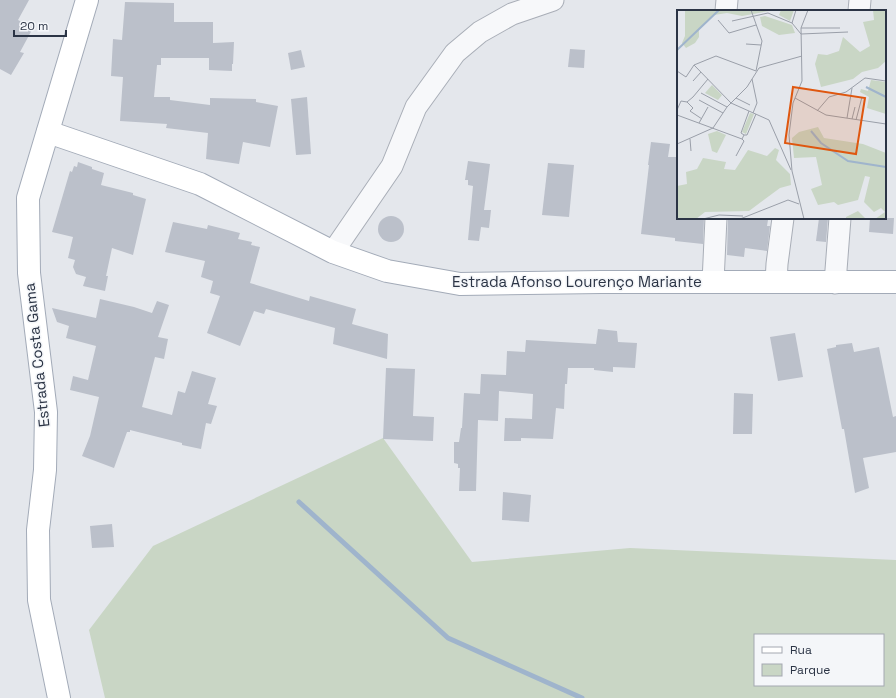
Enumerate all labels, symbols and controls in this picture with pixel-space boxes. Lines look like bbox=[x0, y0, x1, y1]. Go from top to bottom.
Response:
inset map bbox=[677, 10, 886, 219]
scale bar bbox=[14, 12, 66, 38]
text: 20 m bbox=[20, 18, 48, 34]
street label: Estrada Afonso Lourenço Mariante bbox=[452, 272, 702, 291]
street label: Estrada Costa Gama bbox=[19, 282, 54, 428]
legend bbox=[754, 634, 884, 686]
text: Rua bbox=[790, 642, 812, 658]
text: Parque bbox=[790, 662, 830, 678]

